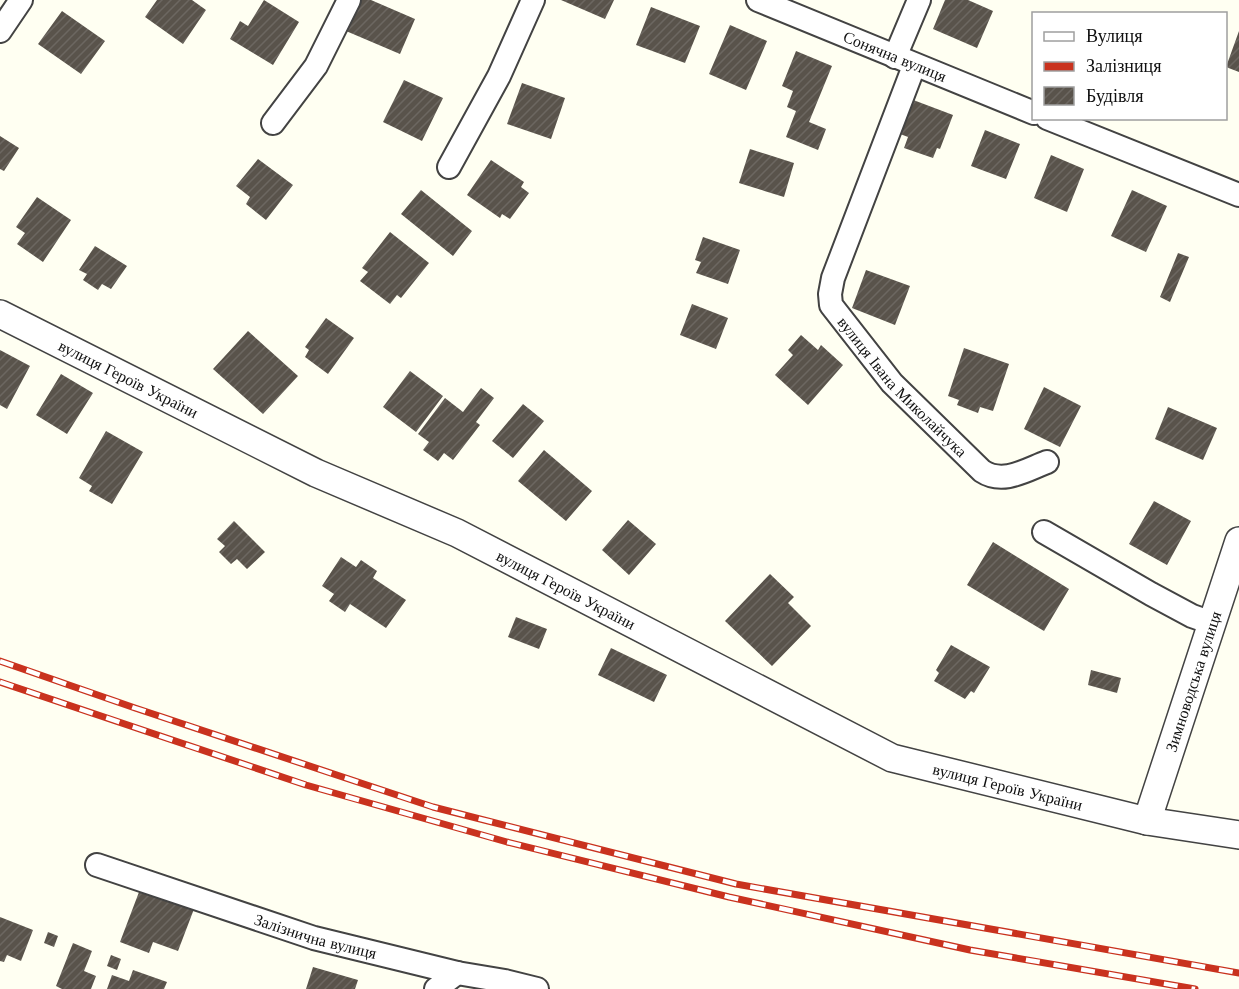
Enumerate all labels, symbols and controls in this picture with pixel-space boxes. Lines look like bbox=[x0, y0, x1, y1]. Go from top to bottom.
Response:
legend bbox=[1032, 12, 1227, 120]
text: Вулиця bbox=[1086, 25, 1143, 47]
street label: Сонячна вулиця bbox=[840, 26, 950, 86]
text: Залізниця bbox=[1086, 55, 1161, 77]
text: Будівля bbox=[1086, 85, 1143, 107]
street label: вулиця Івана Миколайчука bbox=[834, 312, 971, 461]
street label: вулиця Героїв України bbox=[56, 335, 202, 422]
street label: вулиця Героїв України bbox=[493, 545, 639, 634]
street label: Зимноводська вулиця bbox=[1160, 608, 1226, 754]
street label: вулиця Героїв України bbox=[931, 758, 1085, 815]
street label: Залізнична вулиця bbox=[252, 909, 379, 963]

